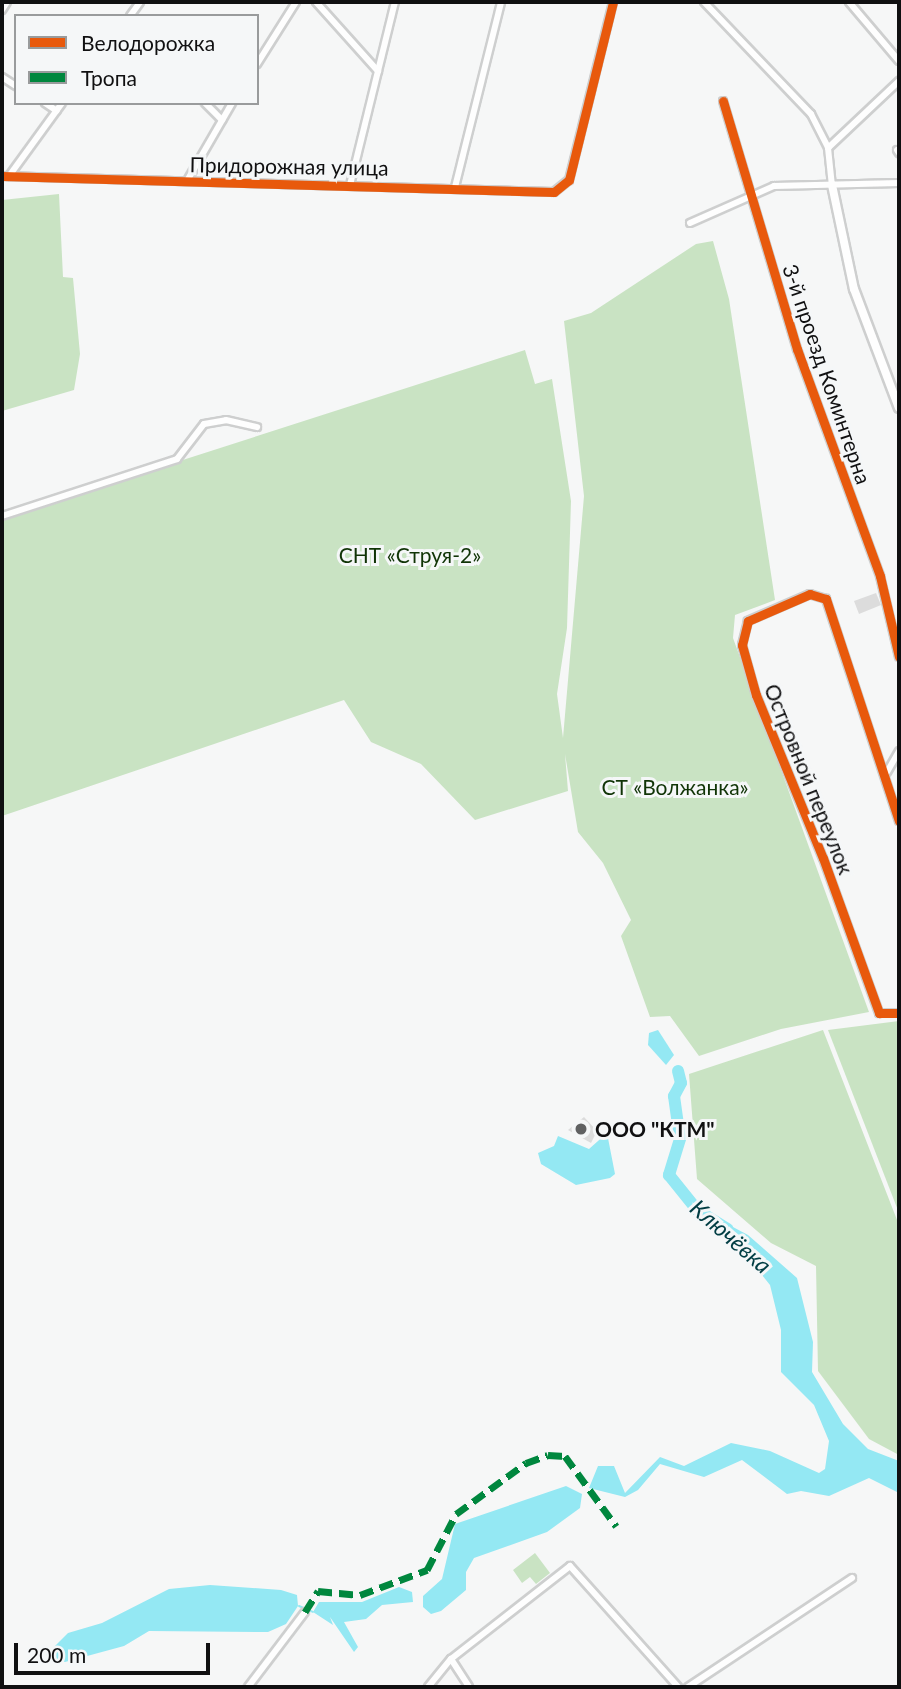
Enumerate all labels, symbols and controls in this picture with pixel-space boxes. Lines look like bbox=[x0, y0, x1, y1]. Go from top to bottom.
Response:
legend bbox=[14, 14, 259, 105]
text: Велодорожка bbox=[81, 30, 215, 55]
text: Тропа bbox=[81, 65, 137, 90]
street label: Придорожная улица bbox=[189, 152, 389, 180]
street label: 3-й проезд Коминтерна bbox=[777, 261, 877, 487]
park label: СНТ «Струя-2» bbox=[339, 542, 481, 568]
street label: Островной переулок bbox=[759, 680, 859, 878]
park label: СТ «Волжанка» bbox=[601, 774, 749, 800]
place label: ООО "КТМ" bbox=[595, 1116, 715, 1142]
marker: ООО "КТМ" bbox=[573, 1121, 589, 1137]
water label: Ключёвка bbox=[685, 1193, 777, 1279]
scale bar bbox=[18, 1630, 214, 1674]
text: 200 m bbox=[27, 1642, 86, 1667]

